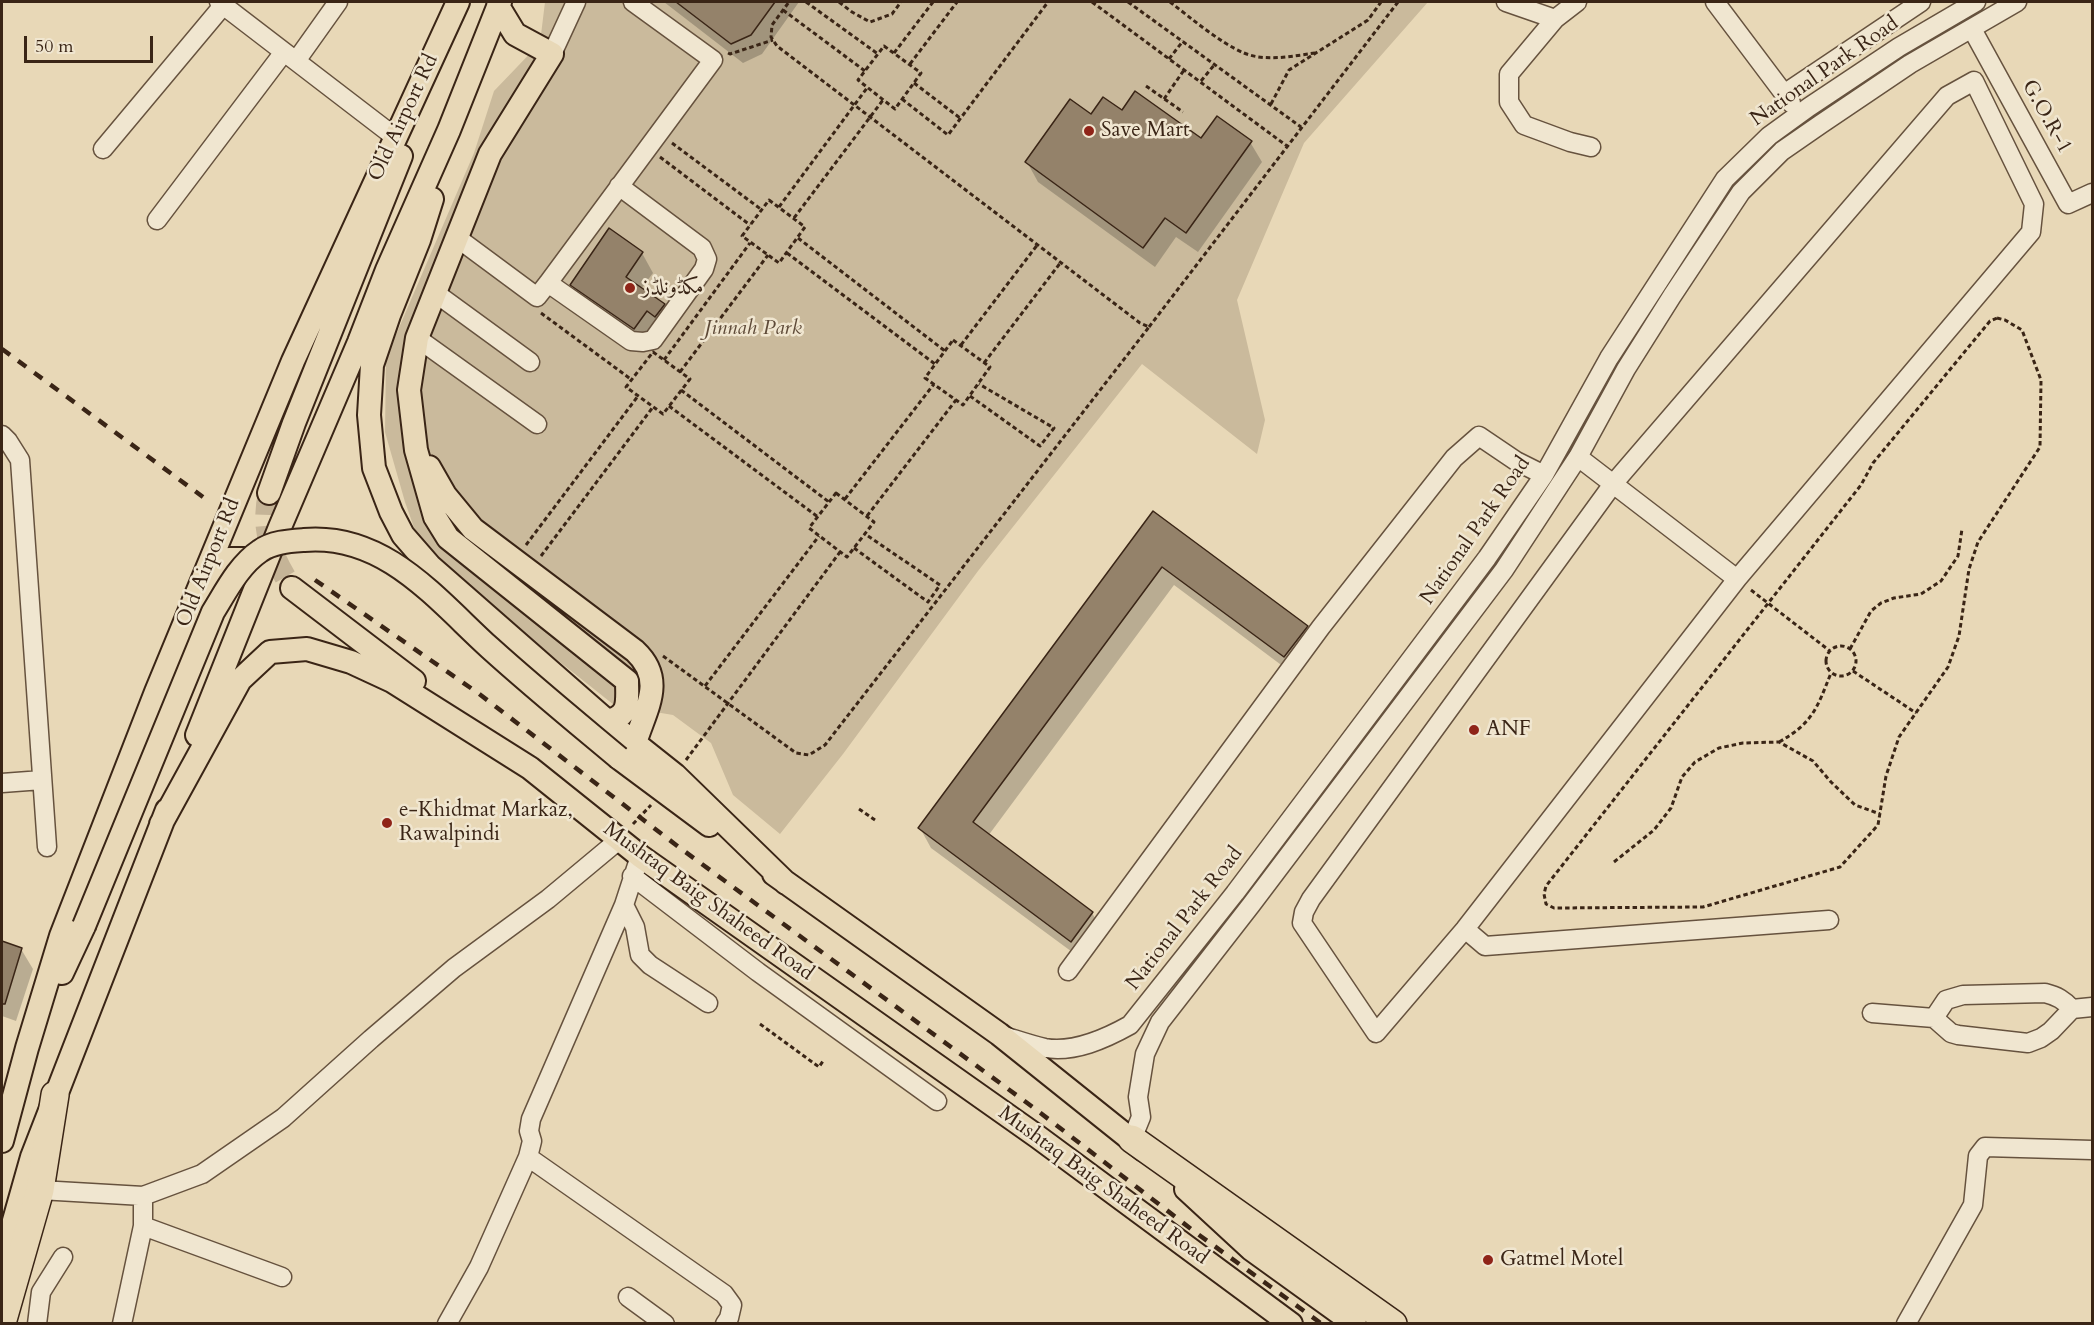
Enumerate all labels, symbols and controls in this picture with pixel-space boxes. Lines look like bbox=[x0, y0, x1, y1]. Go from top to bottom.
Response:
street label: National Park Road bbox=[1746, 11, 1904, 133]
scale bar bbox=[27, 24, 156, 62]
text: 50 m bbox=[35, 34, 74, 59]
street label: Old Airport Rd bbox=[364, 51, 444, 185]
street label: G.O.R-1 bbox=[2016, 76, 2076, 158]
place label: Save Mart bbox=[1101, 118, 1190, 144]
marker: Save Mart bbox=[1082, 124, 1096, 138]
place label: مکڈونلڈز bbox=[642, 275, 703, 301]
marker: مکڈونلڈز bbox=[623, 281, 637, 295]
park label: Jinnah Park bbox=[704, 316, 802, 342]
street label: National Park Road bbox=[1415, 452, 1537, 610]
street label: Old Airport Rd bbox=[172, 495, 246, 631]
place label: ANF bbox=[1486, 717, 1531, 743]
marker: ANF bbox=[1467, 723, 1481, 737]
place label: e-Khidmat Markaz, Rawalpindi bbox=[399, 798, 573, 848]
marker: e-Khidmat Markaz, Rawalpindi bbox=[380, 816, 394, 830]
street label: Mushtaq Baig Shaheed Road bbox=[598, 817, 818, 987]
street label: National Park Road bbox=[1121, 842, 1249, 996]
street label: Mushtaq Baig Shaheed Road bbox=[993, 1101, 1213, 1271]
place label: Gatmel Motel bbox=[1500, 1247, 1623, 1273]
marker: Gatmel Motel bbox=[1481, 1253, 1495, 1267]

